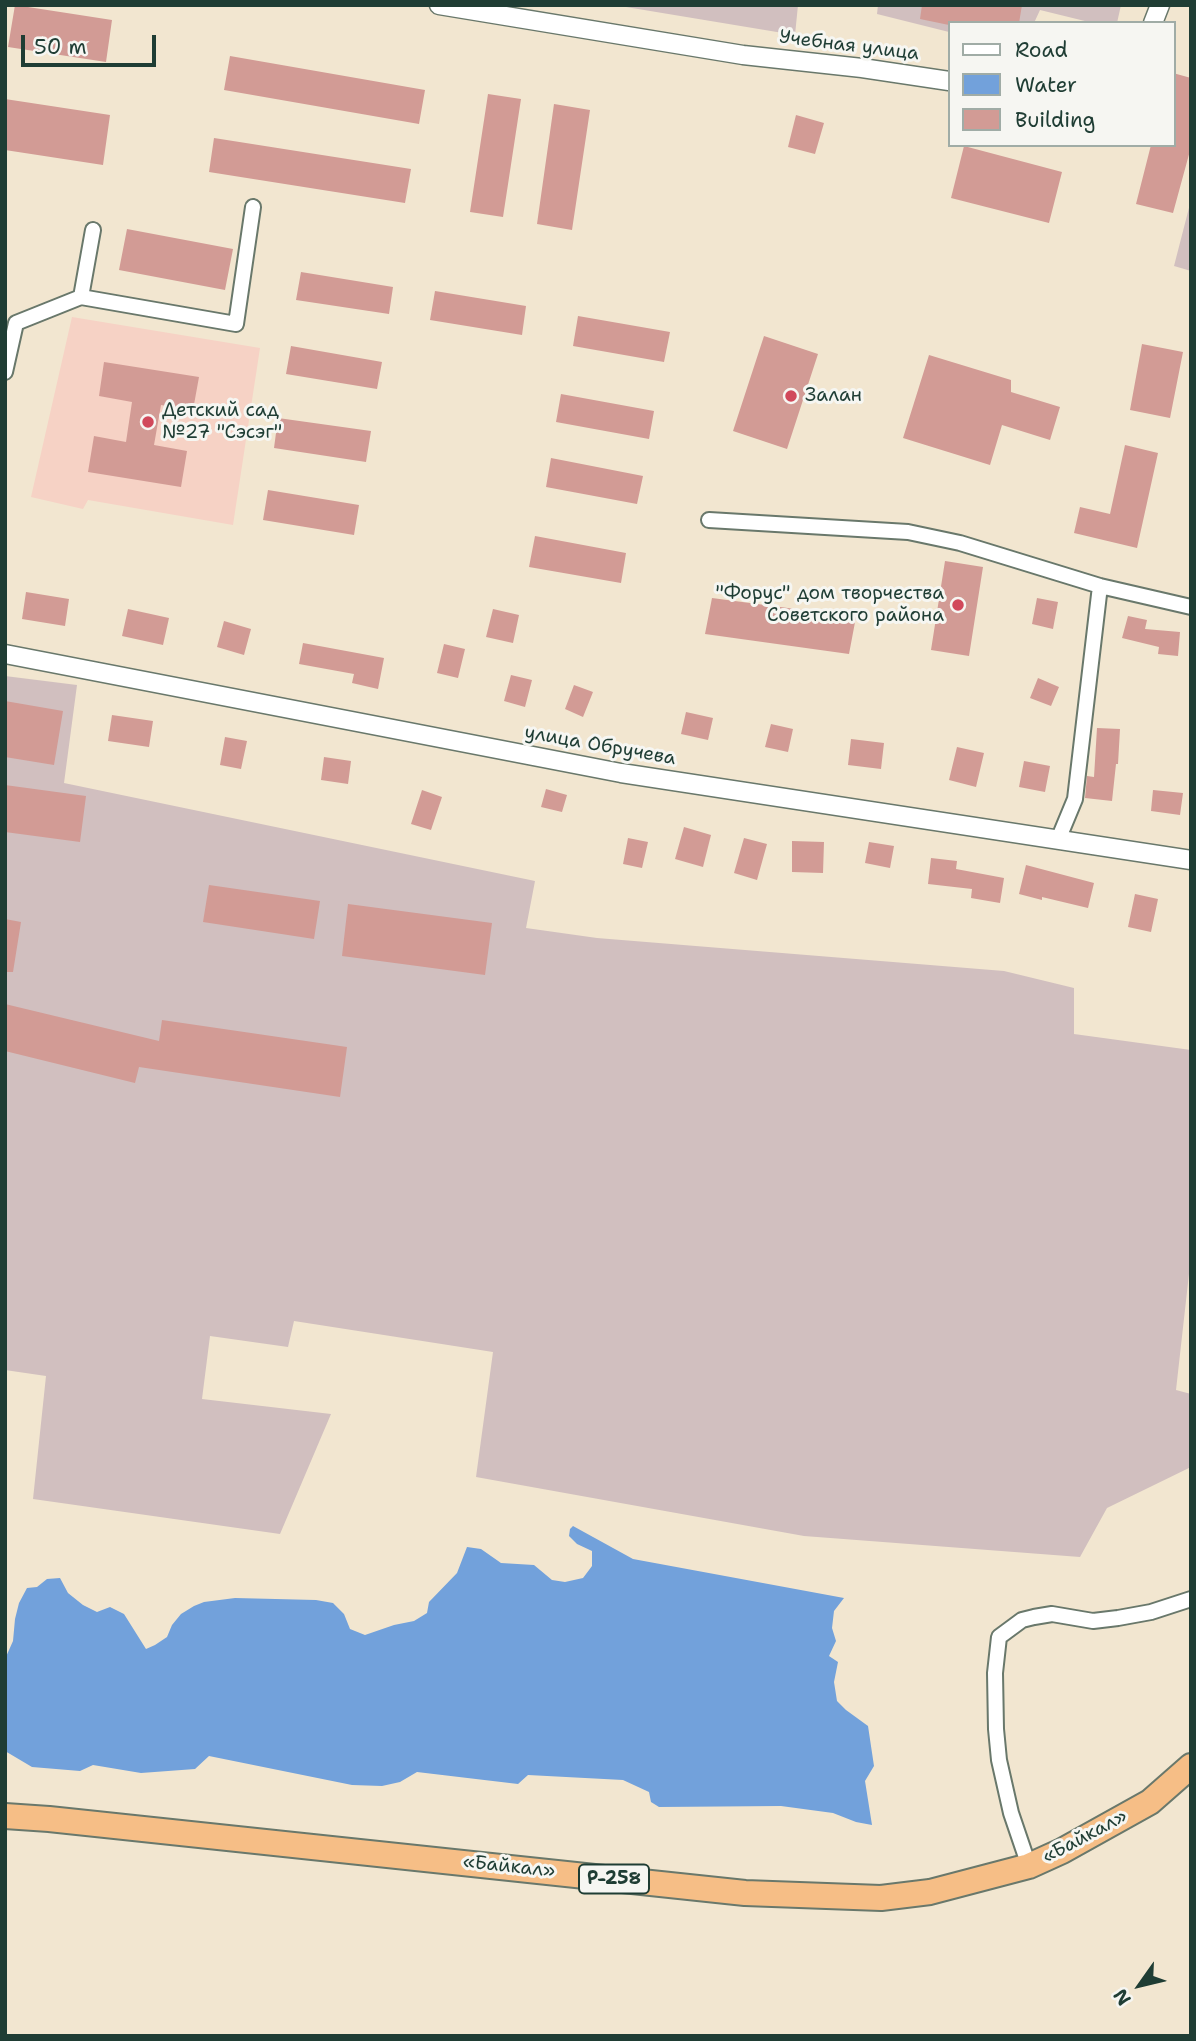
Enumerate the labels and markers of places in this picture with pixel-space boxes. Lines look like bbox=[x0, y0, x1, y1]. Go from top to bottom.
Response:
place label: Залан bbox=[805, 385, 862, 407]
marker: Залан bbox=[783, 388, 799, 404]
place label: Детский сад №27 "Сэсэг" bbox=[162, 400, 282, 444]
marker: Детский сад №27 "Сэсэг" bbox=[140, 414, 156, 430]
place label: "Форус" дом творчества Советского района bbox=[716, 583, 944, 627]
marker: "Форус" дом творчества Советского района bbox=[950, 597, 966, 613]

